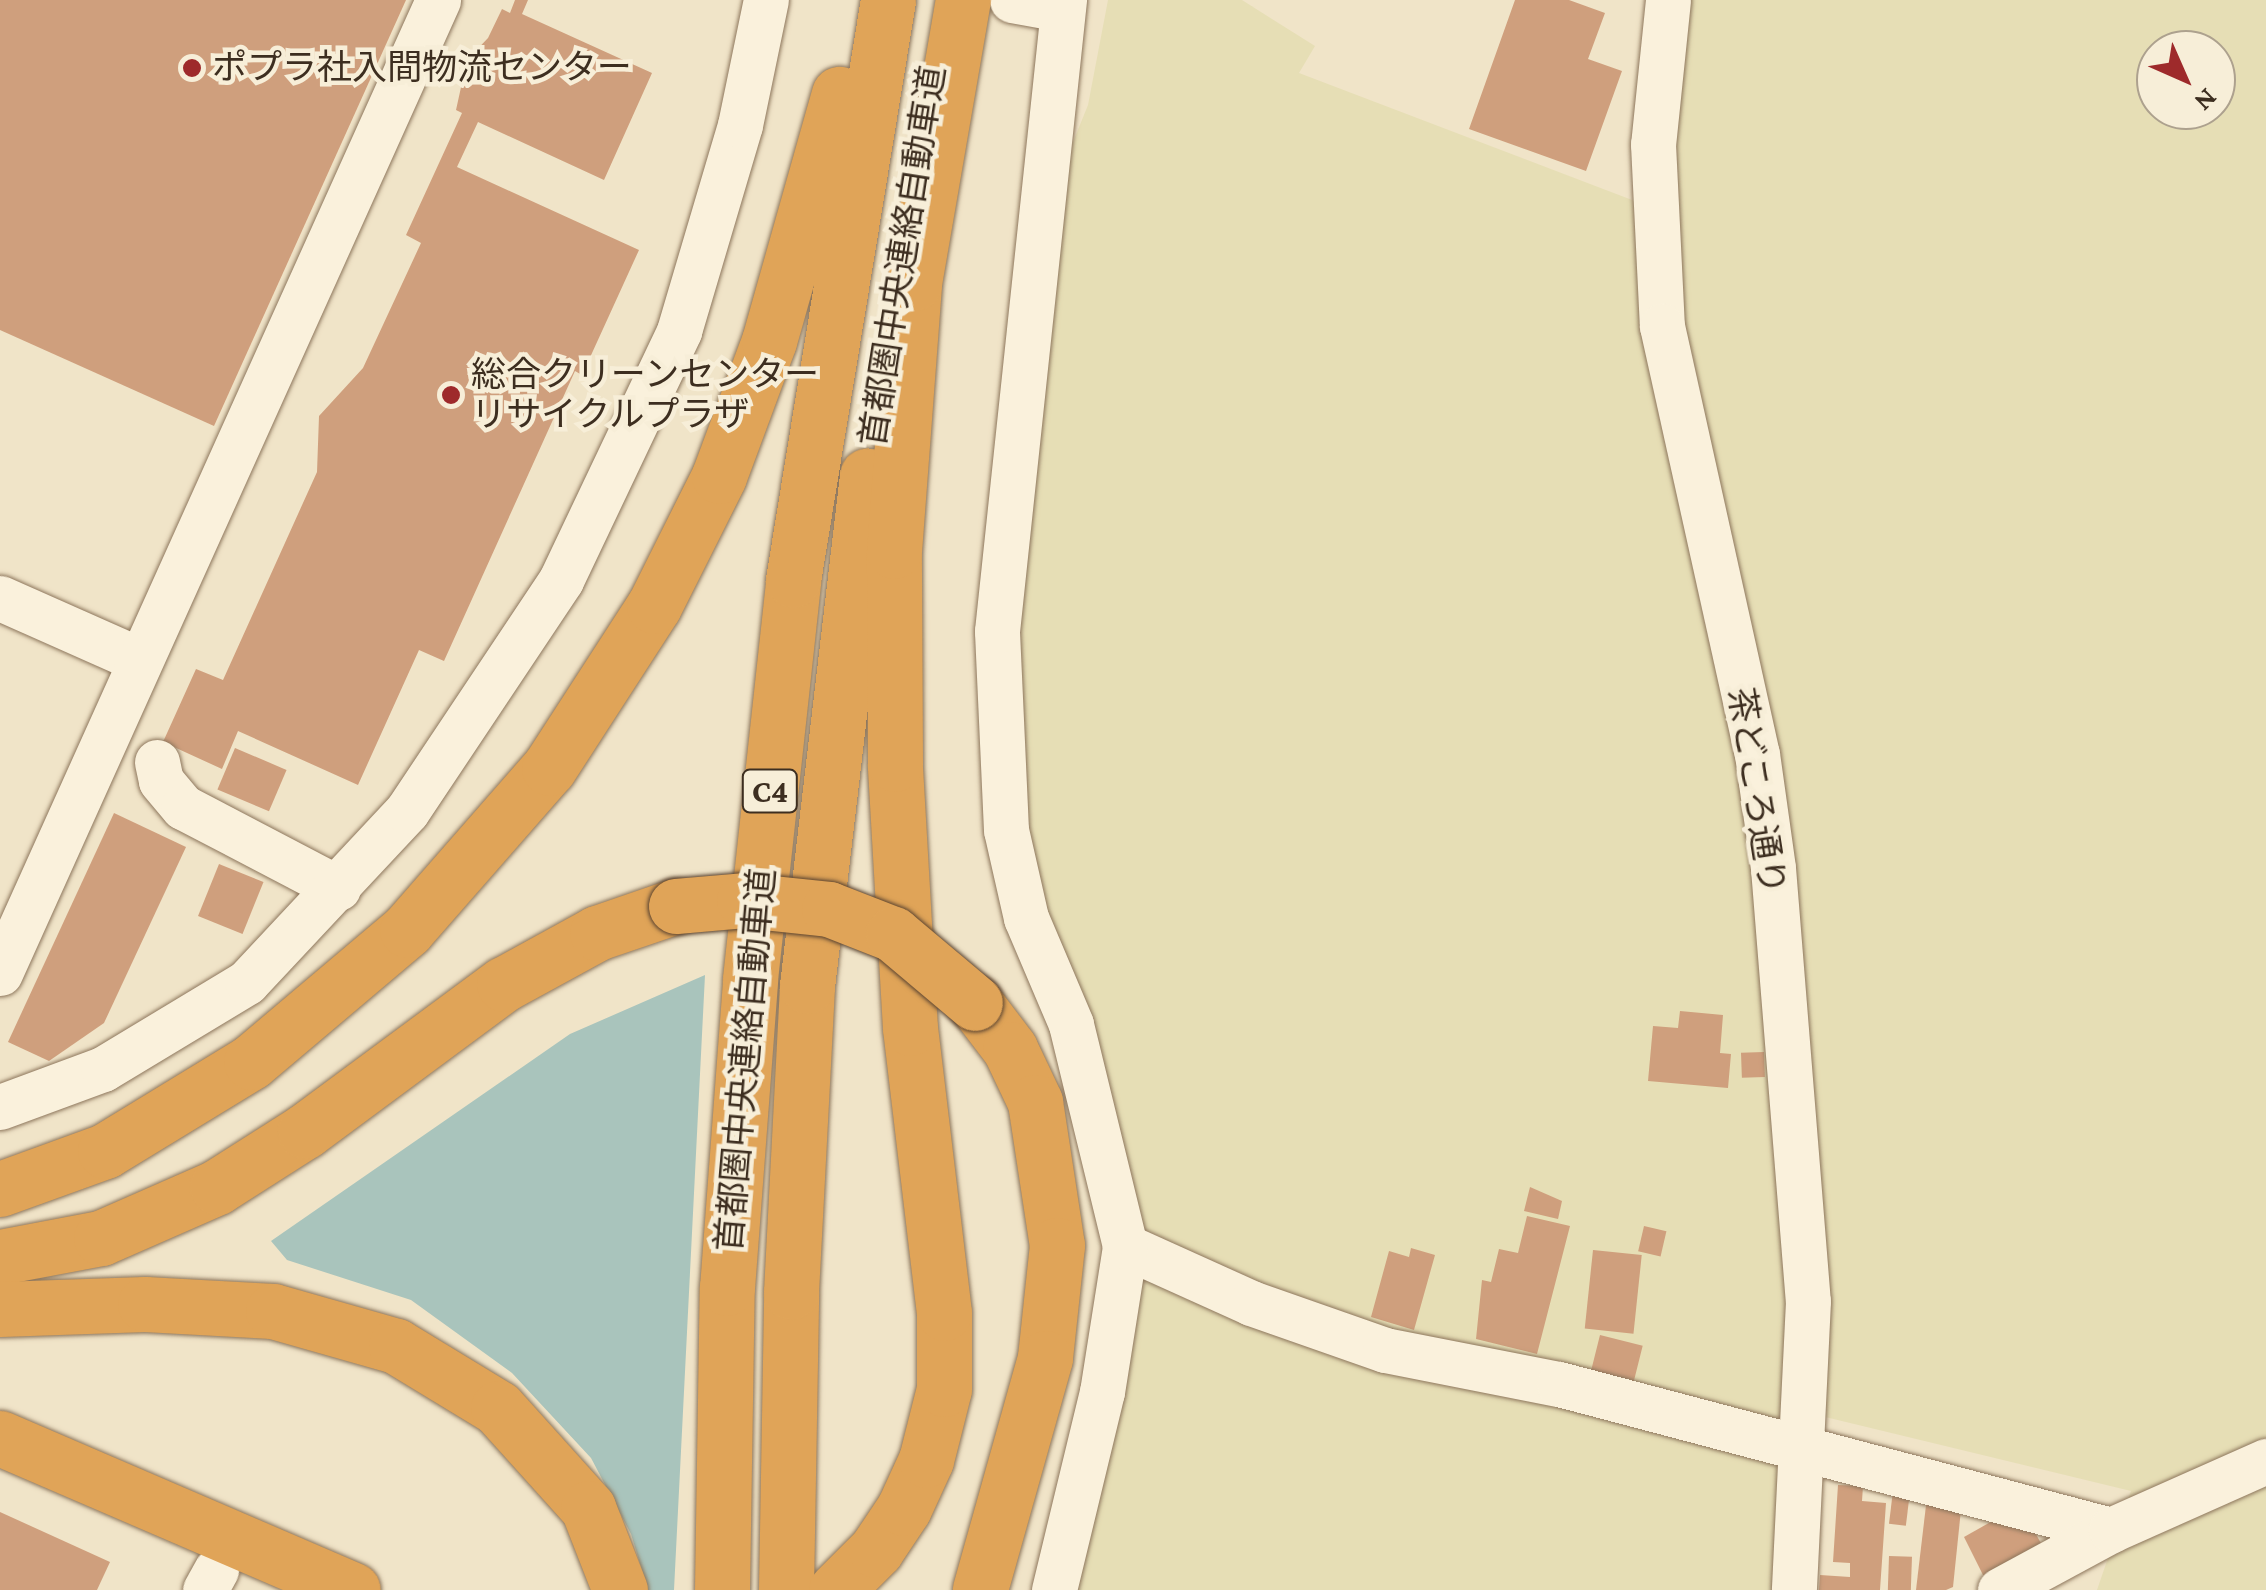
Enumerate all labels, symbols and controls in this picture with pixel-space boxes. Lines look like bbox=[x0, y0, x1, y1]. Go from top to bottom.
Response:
north arrow bbox=[2136, 30, 2236, 130]
place label: ポプラ社入間物流センター bbox=[212, 47, 632, 89]
marker: ポプラ社入間物流センター bbox=[181, 57, 203, 79]
street label: 首都圏中央連絡自動車道 bbox=[852, 63, 954, 449]
text: N bbox=[2188, 82, 2224, 118]
place label: 総合クリーンセンター リサイクルプラザ bbox=[471, 354, 821, 436]
marker: 総合クリーンセンター リサイクルプラザ bbox=[440, 384, 462, 406]
street label: 茶どころ通り bbox=[1719, 684, 1793, 898]
road number: C4 bbox=[740, 764, 800, 818]
street label: 首都圏中央連絡自動車道 bbox=[708, 866, 784, 1254]

